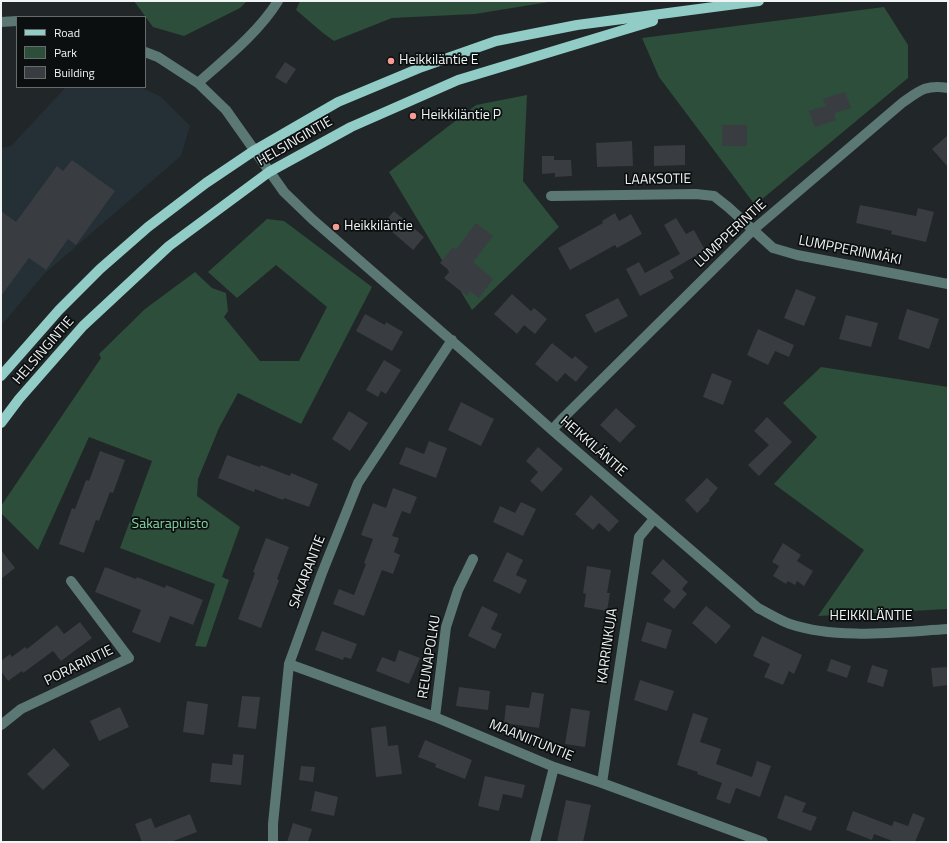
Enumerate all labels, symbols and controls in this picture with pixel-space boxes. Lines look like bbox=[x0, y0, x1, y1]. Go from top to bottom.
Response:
legend bbox=[16, 16, 146, 88]
text: Road bbox=[54, 23, 80, 42]
text: Park bbox=[54, 43, 77, 62]
place label: Heikkiläntie E bbox=[399, 53, 479, 69]
marker: Heikkiläntie E bbox=[386, 56, 396, 66]
text: Building bbox=[54, 63, 95, 82]
place label: Heikkiläntie P bbox=[421, 108, 501, 124]
marker: Heikkiläntie P bbox=[408, 111, 418, 121]
street label: HELSINGINTIE bbox=[254, 114, 336, 170]
street label: LAAKSOTIE bbox=[625, 171, 691, 189]
street label: LUMPPERINTIE bbox=[692, 197, 770, 271]
place label: Heikkiläntie bbox=[344, 219, 413, 235]
marker: Heikkiläntie bbox=[331, 222, 341, 232]
street label: LUMPPERINMÄKI bbox=[797, 233, 903, 269]
street label: HELSINGINTIE bbox=[10, 314, 78, 388]
street label: HEIKKILÄNTIE bbox=[556, 413, 630, 481]
park label: Sakarapuisto bbox=[132, 517, 208, 533]
street label: SAKARANTIE bbox=[286, 533, 330, 611]
street label: KARRINKUJA bbox=[594, 607, 622, 685]
street label: HEIKKILÄNTIE bbox=[829, 609, 913, 625]
street label: REUNAPOLKU bbox=[415, 614, 445, 700]
street label: PORARINTIE bbox=[42, 642, 116, 690]
street label: MAANIITUNTIE bbox=[487, 717, 575, 765]

